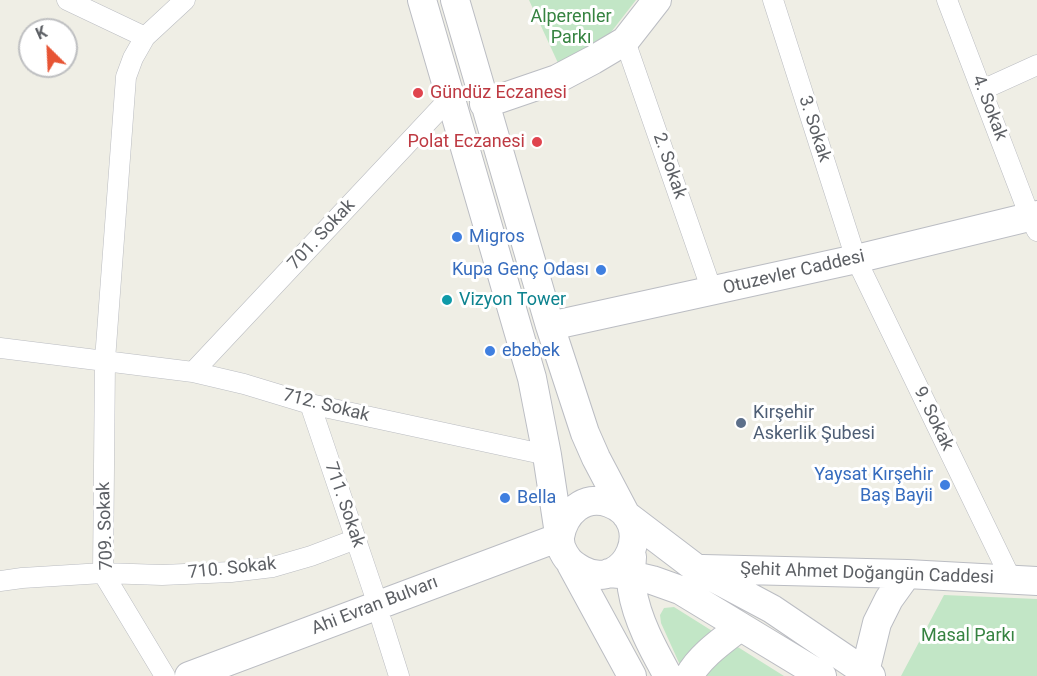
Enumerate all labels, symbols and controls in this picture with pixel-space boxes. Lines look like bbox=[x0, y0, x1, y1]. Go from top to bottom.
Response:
park label: Alperenler Parkı bbox=[530, 6, 612, 48]
north arrow bbox=[18, 18, 78, 78]
text: K bbox=[33, 22, 50, 44]
street label: 4. Sokak bbox=[967, 72, 1011, 144]
place label: Gündüz Eczanesi bbox=[430, 82, 567, 104]
marker: Gündüz Eczanesi bbox=[411, 86, 425, 100]
street label: 3. Sokak bbox=[793, 93, 835, 165]
street label: 2. Sokak bbox=[648, 130, 690, 202]
place label: Polat Eczanesi bbox=[408, 131, 525, 153]
marker: Polat Eczanesi bbox=[530, 135, 544, 149]
street label: 701. Sokak bbox=[284, 195, 360, 275]
place label: Migros bbox=[469, 226, 525, 248]
marker: Migros bbox=[450, 230, 464, 244]
street label: Otuzevler Caddesi bbox=[721, 246, 867, 300]
place label: Kupa Genç Odası bbox=[452, 259, 589, 281]
marker: Kupa Genç Odası bbox=[594, 263, 608, 277]
place label: Vizyon Tower bbox=[459, 289, 566, 311]
marker: Vizyon Tower bbox=[440, 293, 454, 307]
place label: ebebek bbox=[502, 340, 560, 362]
marker: ebebek bbox=[483, 344, 497, 358]
street label: 9. Sokak bbox=[908, 384, 958, 454]
street label: 712. Sokak bbox=[280, 385, 372, 427]
place label: Kırşehir Askerlik Şubesi bbox=[753, 402, 875, 444]
marker: Kırşehir Askerlik Şubesi bbox=[734, 416, 748, 430]
street label: 711. Sokak bbox=[319, 460, 369, 550]
place label: Yaysat Kırşehir Baş Bayii bbox=[814, 464, 933, 506]
marker: Yaysat Kırşehir Baş Bayii bbox=[938, 478, 952, 492]
street label: 709. Sokak bbox=[94, 481, 118, 571]
place label: Bella bbox=[517, 487, 556, 509]
marker: Bella bbox=[498, 491, 512, 505]
street label: 710. Sokak bbox=[187, 554, 277, 584]
street label: Şehit Ahmet Doğangün Caddesi bbox=[740, 559, 994, 589]
street label: Ahi Evran Bulvarı bbox=[309, 572, 441, 640]
park label: Masal Parkı bbox=[921, 625, 1015, 647]

